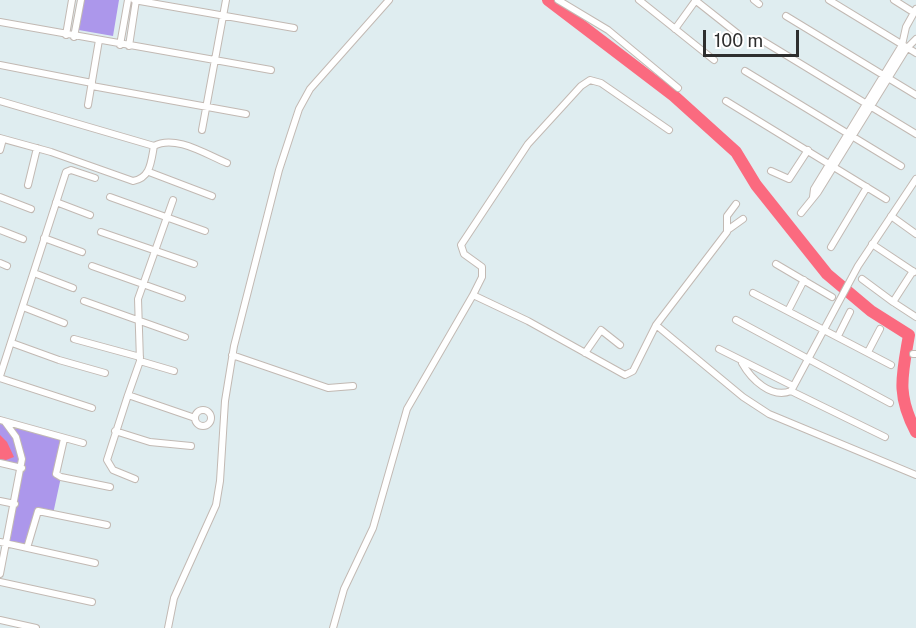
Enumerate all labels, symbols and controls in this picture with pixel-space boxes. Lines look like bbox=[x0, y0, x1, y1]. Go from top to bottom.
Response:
scale bar bbox=[706, 18, 802, 56]
text: 100 m bbox=[714, 30, 763, 51]

